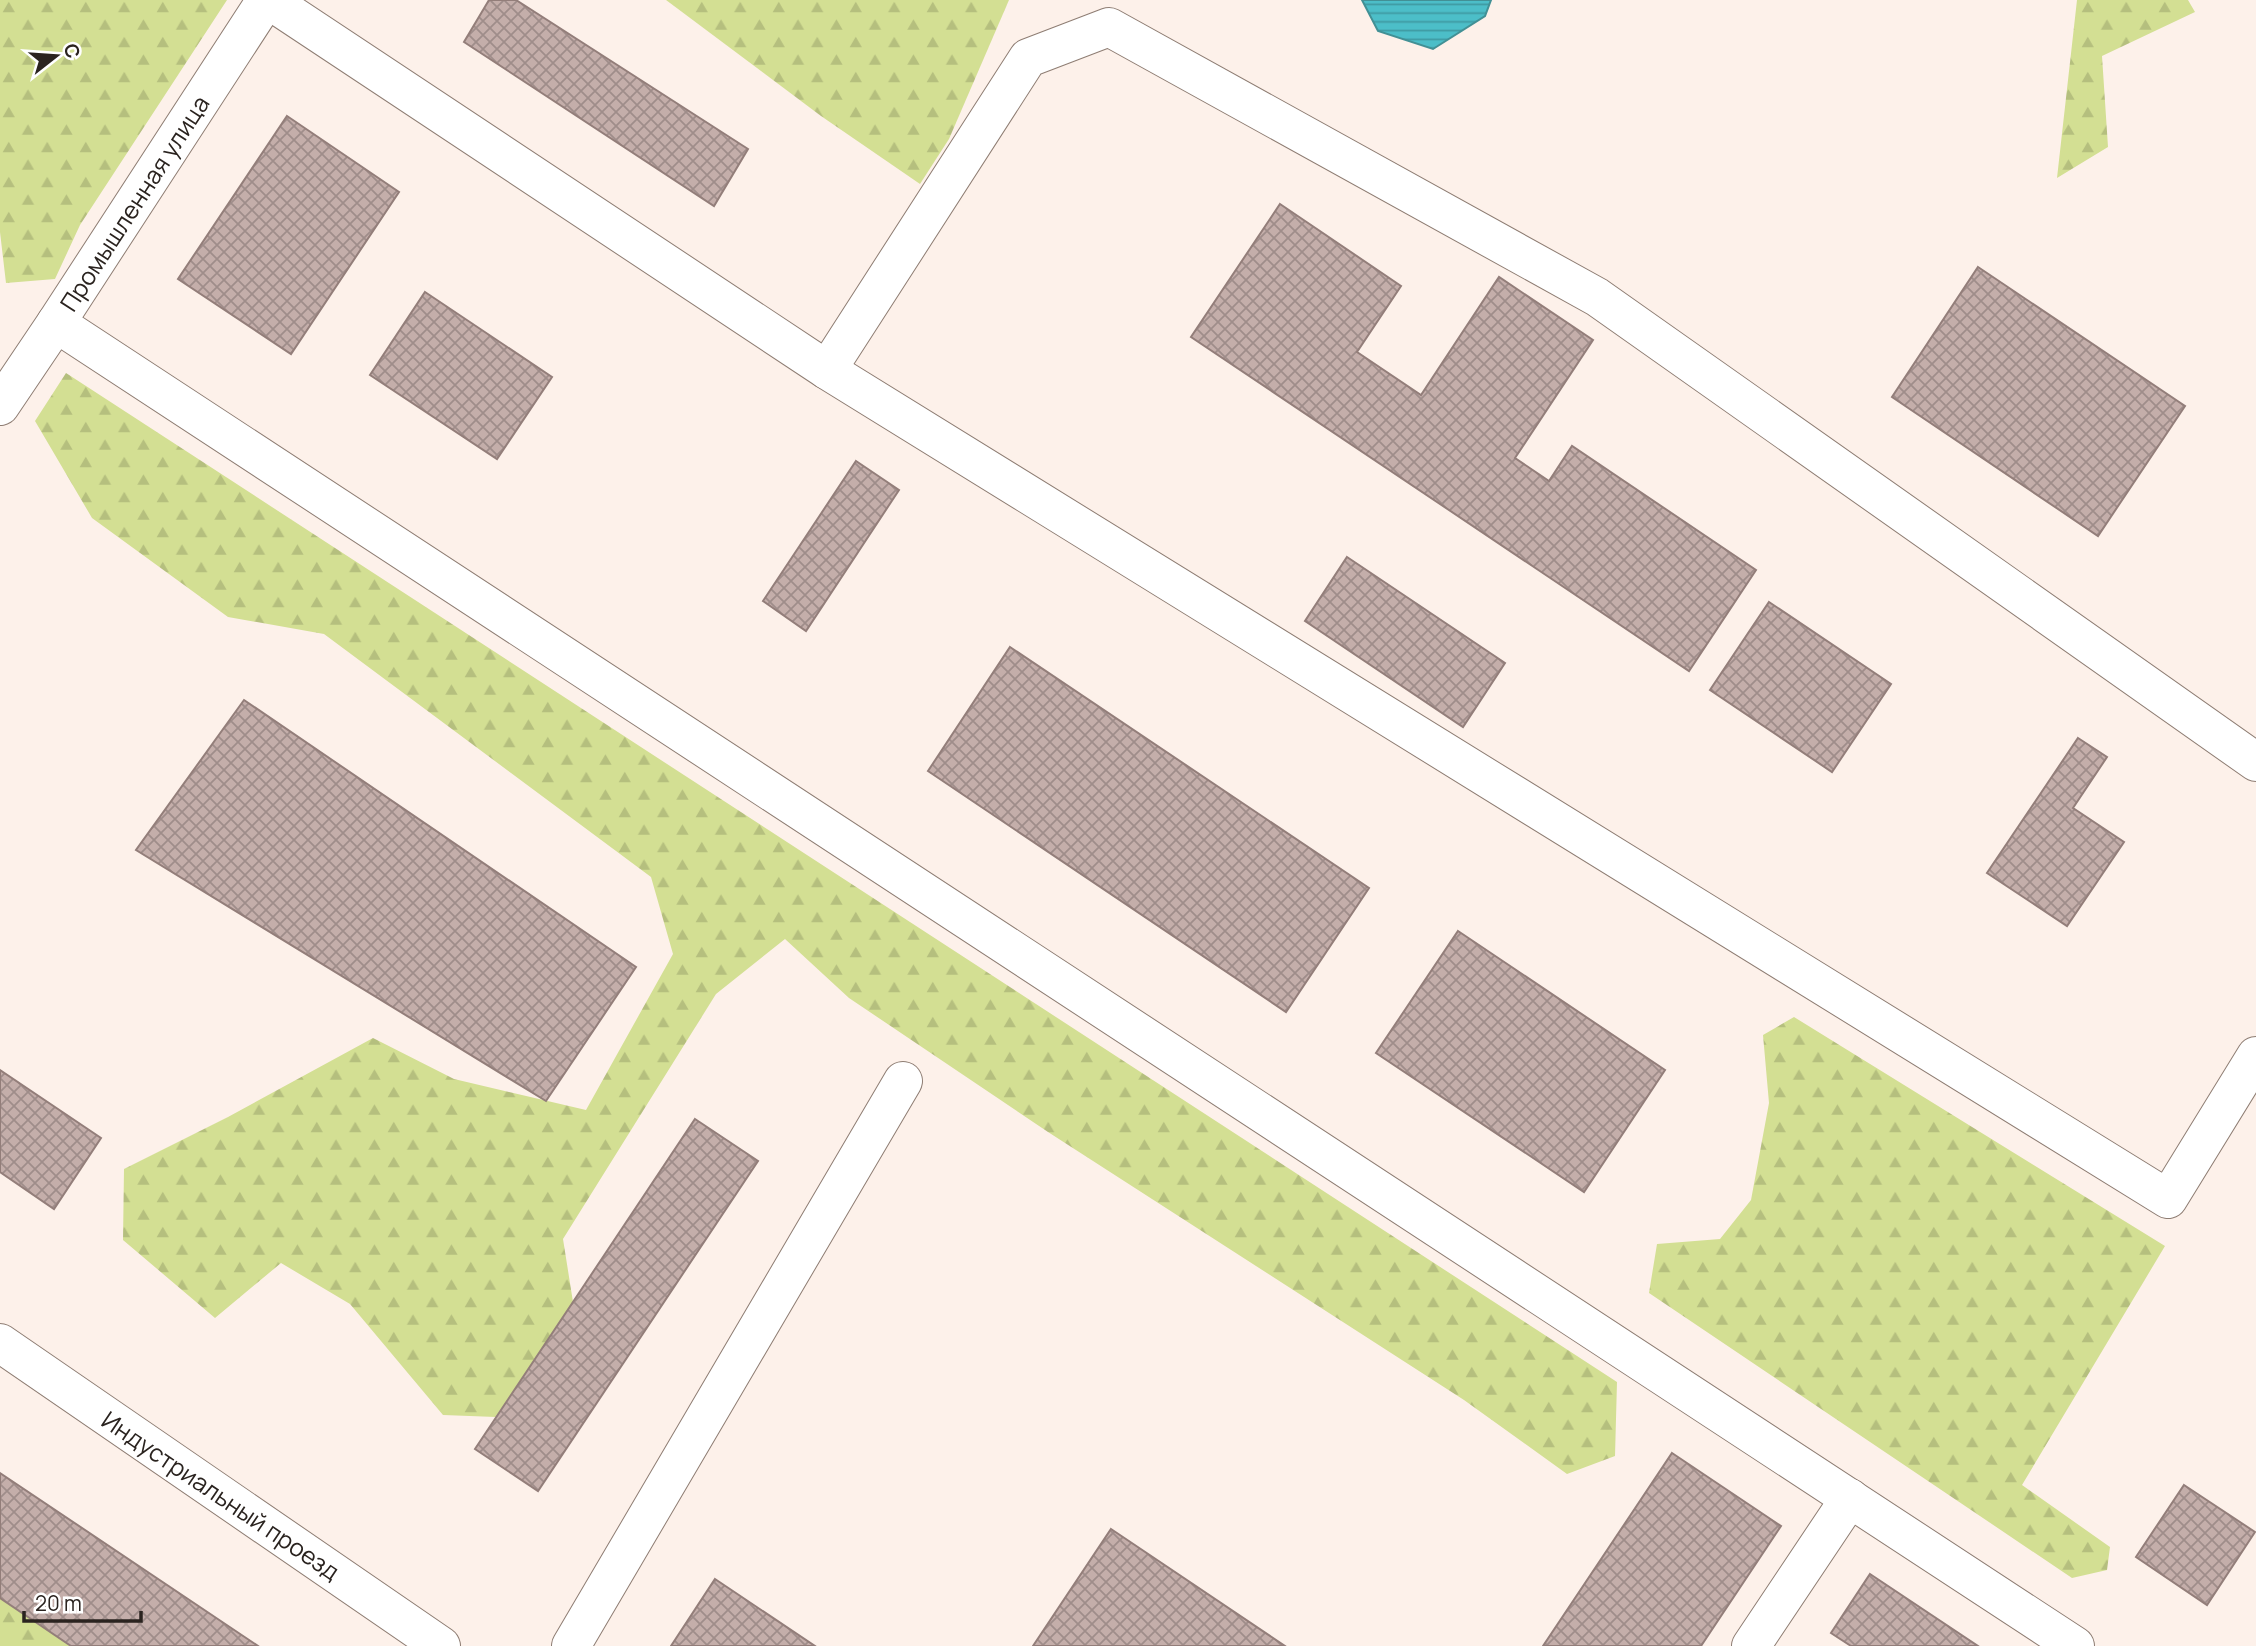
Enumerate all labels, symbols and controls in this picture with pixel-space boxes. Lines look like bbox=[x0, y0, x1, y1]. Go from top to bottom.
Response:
north arrow bbox=[21, 21, 91, 91]
text: С bbox=[58, 41, 87, 62]
street label: Промышленная улица bbox=[52, 89, 216, 317]
street label: Индустриальный проезд bbox=[95, 1403, 347, 1587]
scale bar bbox=[24, 1580, 142, 1624]
text: 20 m bbox=[35, 1589, 82, 1617]

